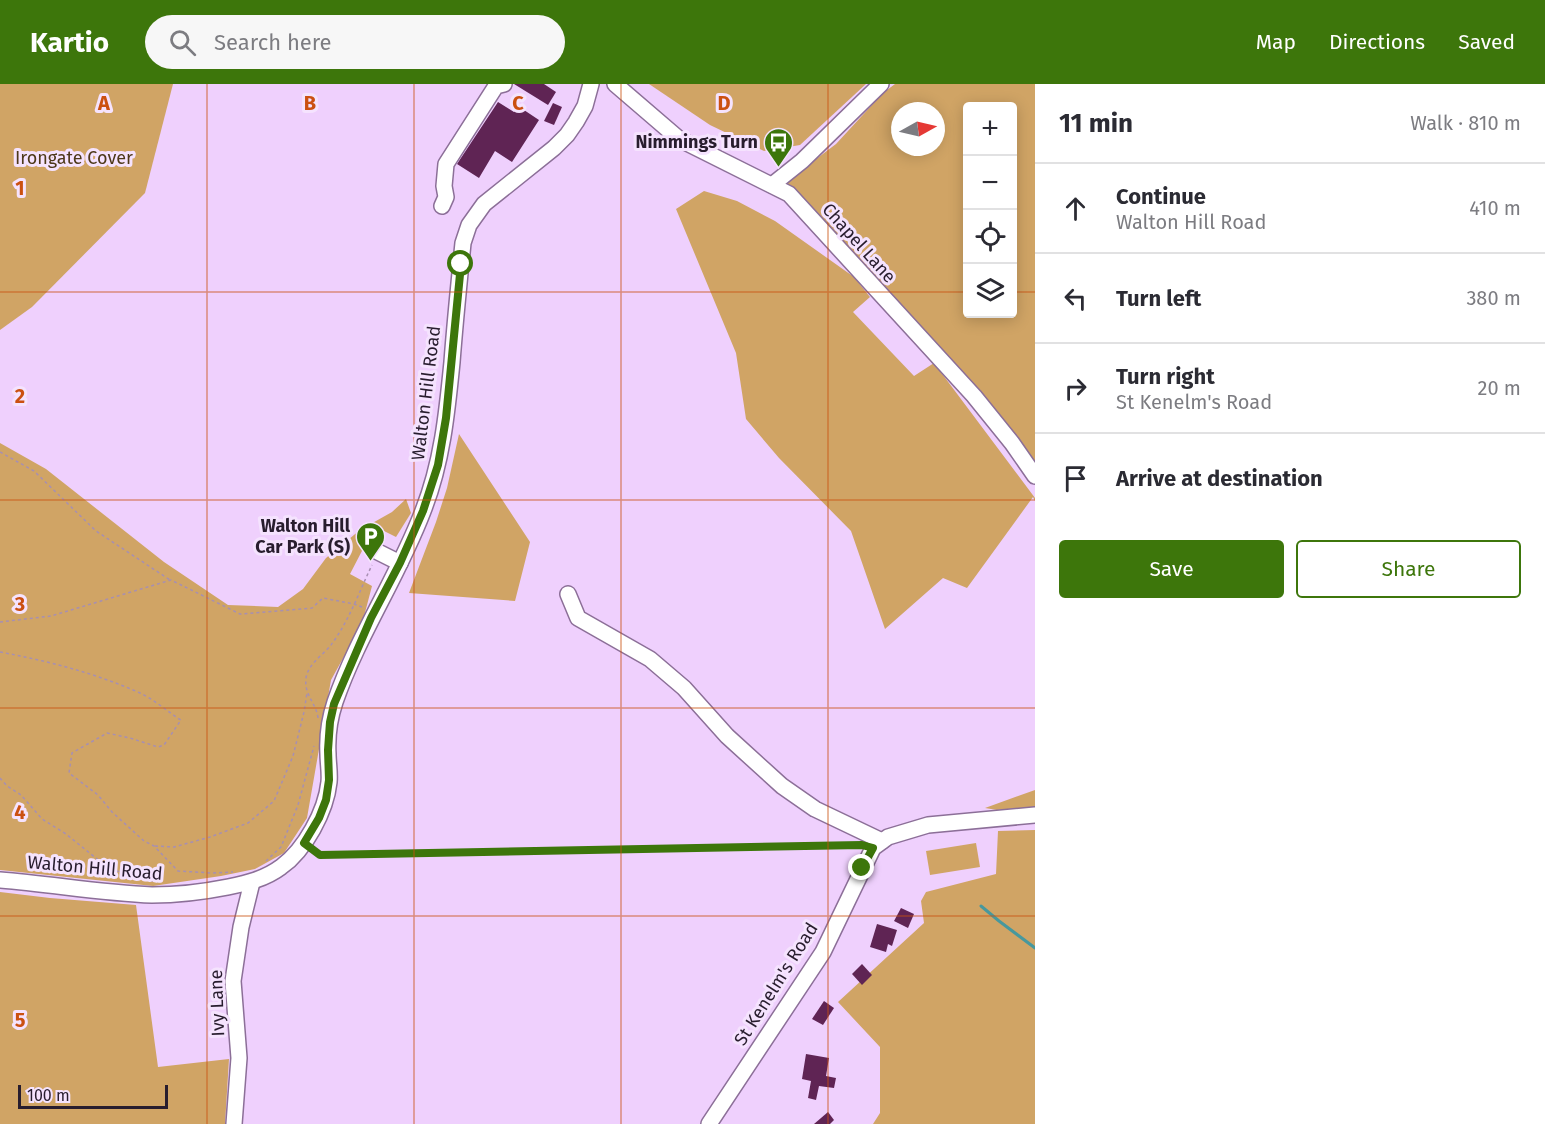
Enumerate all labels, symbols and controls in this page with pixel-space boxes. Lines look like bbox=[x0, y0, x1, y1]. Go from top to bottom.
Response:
search box bbox=[145, 15, 565, 69]
text: Kartio bbox=[30, 26, 109, 59]
icon: search bbox=[166, 26, 199, 59]
text: Search here bbox=[214, 29, 332, 56]
text: Map bbox=[1256, 29, 1296, 55]
text: Directions bbox=[1329, 29, 1425, 55]
text: Saved bbox=[1458, 29, 1515, 55]
text: A bbox=[97, 91, 111, 115]
text: B bbox=[304, 91, 316, 115]
text: C bbox=[512, 91, 524, 115]
text: D bbox=[717, 91, 731, 115]
north arrow bbox=[891, 102, 945, 156]
map controls bbox=[963, 102, 1017, 318]
button: + bbox=[963, 102, 1017, 156]
text: 11 min bbox=[1059, 108, 1133, 139]
text: Walk · 810 m bbox=[1410, 111, 1521, 135]
bus stop icon: Nimmings Turn bbox=[763, 126, 795, 168]
place label: Nimmings Turn bbox=[635, 131, 758, 153]
park label: Irongate Cover bbox=[15, 147, 133, 169]
button: − bbox=[963, 156, 1017, 210]
text: 1 bbox=[15, 176, 25, 200]
text: Continue bbox=[1116, 183, 1206, 210]
icon: ahead bbox=[1059, 192, 1092, 225]
text: 410 m bbox=[1469, 196, 1521, 220]
street label: Chapel Lane bbox=[817, 199, 901, 287]
button: locate bbox=[963, 210, 1017, 264]
text: Walton Hill Road bbox=[1116, 210, 1266, 234]
route start bbox=[447, 250, 473, 276]
button: layers bbox=[963, 264, 1017, 318]
icon: left bbox=[1059, 282, 1092, 315]
text: Turn left bbox=[1116, 285, 1201, 312]
text: 380 m bbox=[1466, 286, 1521, 310]
street label: Walton Hill Road bbox=[407, 324, 445, 462]
text: Turn right bbox=[1116, 363, 1215, 390]
icon: right bbox=[1059, 372, 1092, 405]
text: 20 m bbox=[1478, 376, 1521, 400]
text: 2 bbox=[15, 384, 25, 408]
text: St Kenelm's Road bbox=[1116, 390, 1272, 414]
icon: arrive bbox=[1059, 462, 1092, 495]
text: Arrive at destination bbox=[1116, 465, 1323, 492]
place label: Walton Hill Car Park (S) bbox=[255, 515, 351, 558]
parking icon: Walton Hill Car Park (S) bbox=[355, 520, 387, 562]
button: Save bbox=[1059, 540, 1284, 598]
button: Share bbox=[1296, 540, 1521, 598]
text: 3 bbox=[14, 592, 25, 616]
text: 4 bbox=[14, 800, 26, 824]
street label: Walton Hill Road bbox=[27, 851, 163, 885]
route end bbox=[848, 854, 874, 880]
street label: St Kenelm's Road bbox=[729, 919, 823, 1049]
street label: Ivy Lane bbox=[205, 969, 229, 1037]
text: 5 bbox=[15, 1008, 26, 1032]
scale bar bbox=[18, 1082, 168, 1110]
text: 100 m bbox=[27, 1086, 70, 1105]

